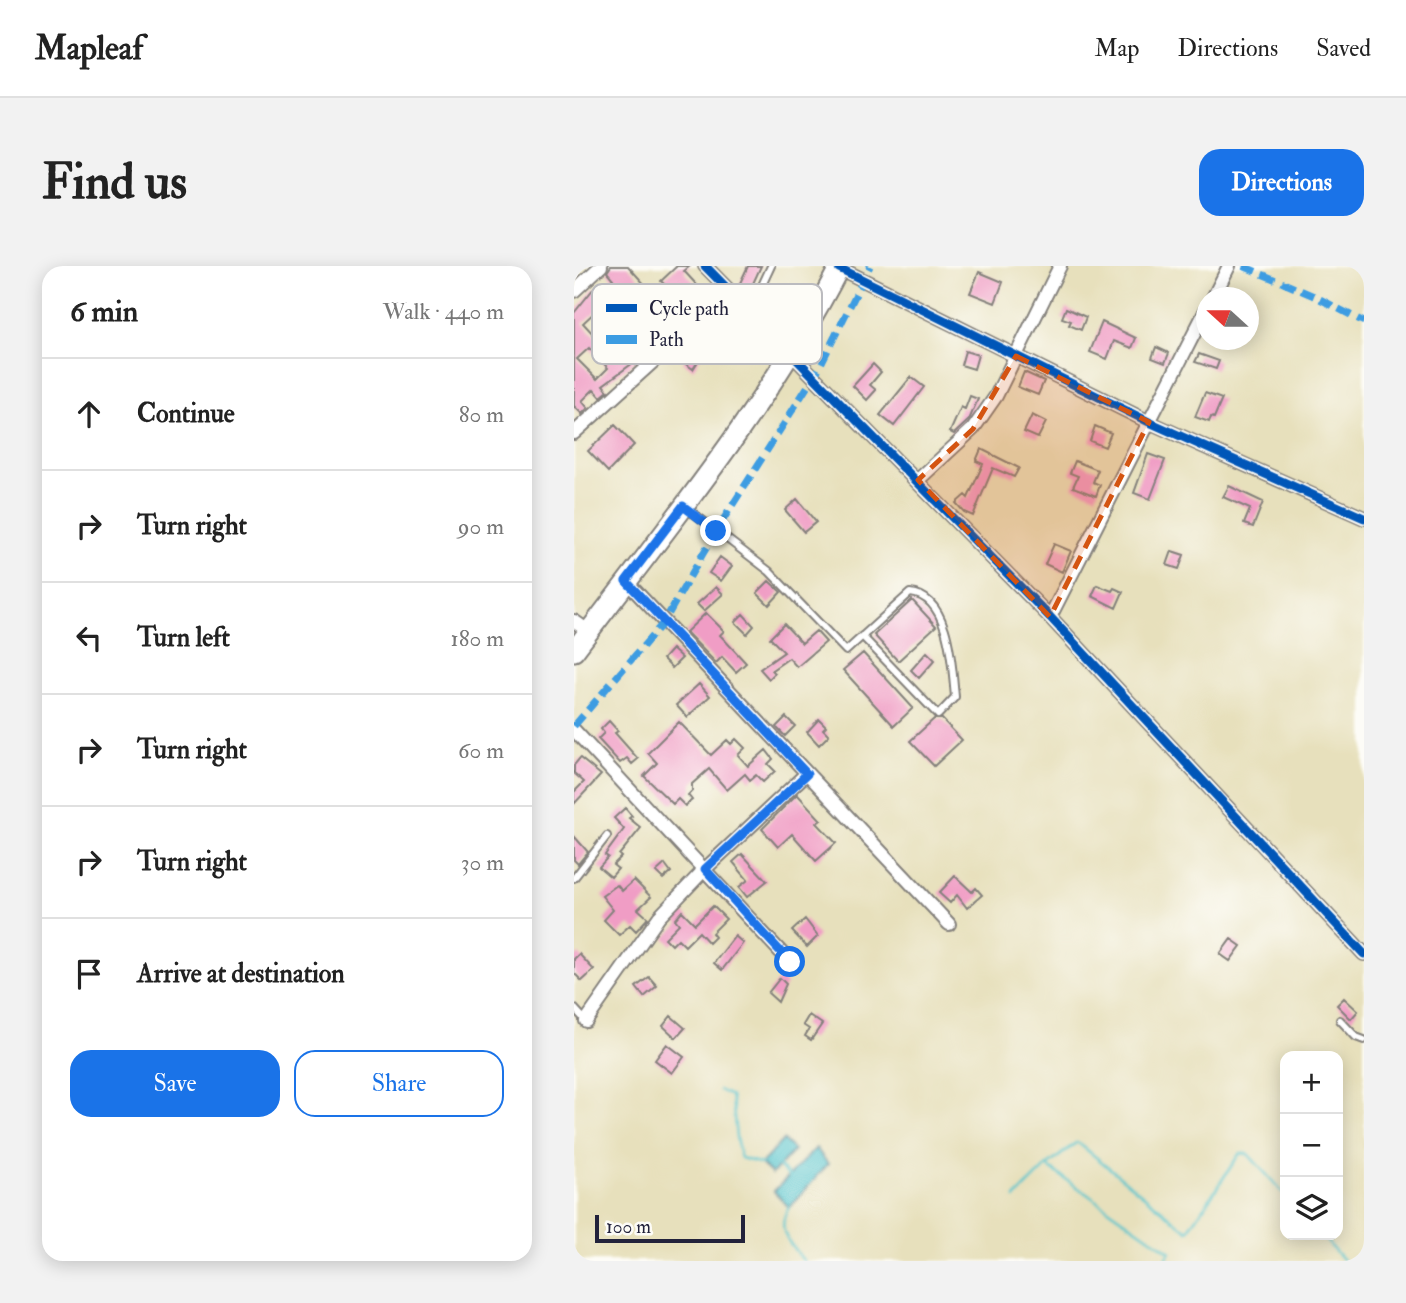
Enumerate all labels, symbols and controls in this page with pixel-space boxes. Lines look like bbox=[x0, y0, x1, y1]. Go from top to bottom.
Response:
text: Mapleaf bbox=[35, 28, 143, 69]
text: Map bbox=[1094, 33, 1139, 64]
text: Directions bbox=[1177, 33, 1278, 64]
text: Saved bbox=[1316, 33, 1371, 64]
button: Directions bbox=[1199, 149, 1364, 216]
text: Find us bbox=[42, 152, 187, 213]
legend bbox=[592, 284, 822, 364]
north arrow bbox=[1196, 287, 1259, 350]
text: 6 min bbox=[70, 293, 138, 330]
text: Walk · 440 m bbox=[383, 297, 504, 326]
text: Cycle path bbox=[649, 297, 729, 322]
text: Path bbox=[649, 328, 684, 352]
icon: ahead bbox=[70, 395, 108, 433]
text: Continue bbox=[137, 398, 235, 430]
text: 80 m bbox=[459, 400, 504, 429]
icon: right bbox=[70, 507, 108, 545]
text: Turn right bbox=[137, 510, 247, 542]
text: 90 m bbox=[458, 512, 504, 541]
route end bbox=[700, 515, 731, 546]
icon: left bbox=[70, 619, 108, 657]
text: Turn left bbox=[137, 622, 230, 654]
text: 180 m bbox=[451, 624, 504, 653]
icon: right bbox=[70, 731, 108, 769]
text: Turn right bbox=[137, 734, 247, 766]
text: 60 m bbox=[458, 736, 504, 765]
icon: right bbox=[70, 843, 108, 881]
text: Turn right bbox=[137, 846, 247, 878]
text: 30 m bbox=[461, 848, 504, 877]
route start bbox=[774, 946, 805, 977]
icon: arrive bbox=[70, 955, 108, 993]
text: Arrive at destination bbox=[137, 958, 345, 990]
button: Save bbox=[70, 1050, 280, 1117]
button: Share bbox=[294, 1050, 504, 1117]
map controls bbox=[1280, 1051, 1343, 1240]
button: + bbox=[1280, 1051, 1343, 1114]
button: − bbox=[1280, 1114, 1343, 1177]
button: layers bbox=[1280, 1177, 1343, 1240]
scale bar bbox=[595, 1212, 746, 1244]
text: 100 m bbox=[606, 1215, 651, 1239]

